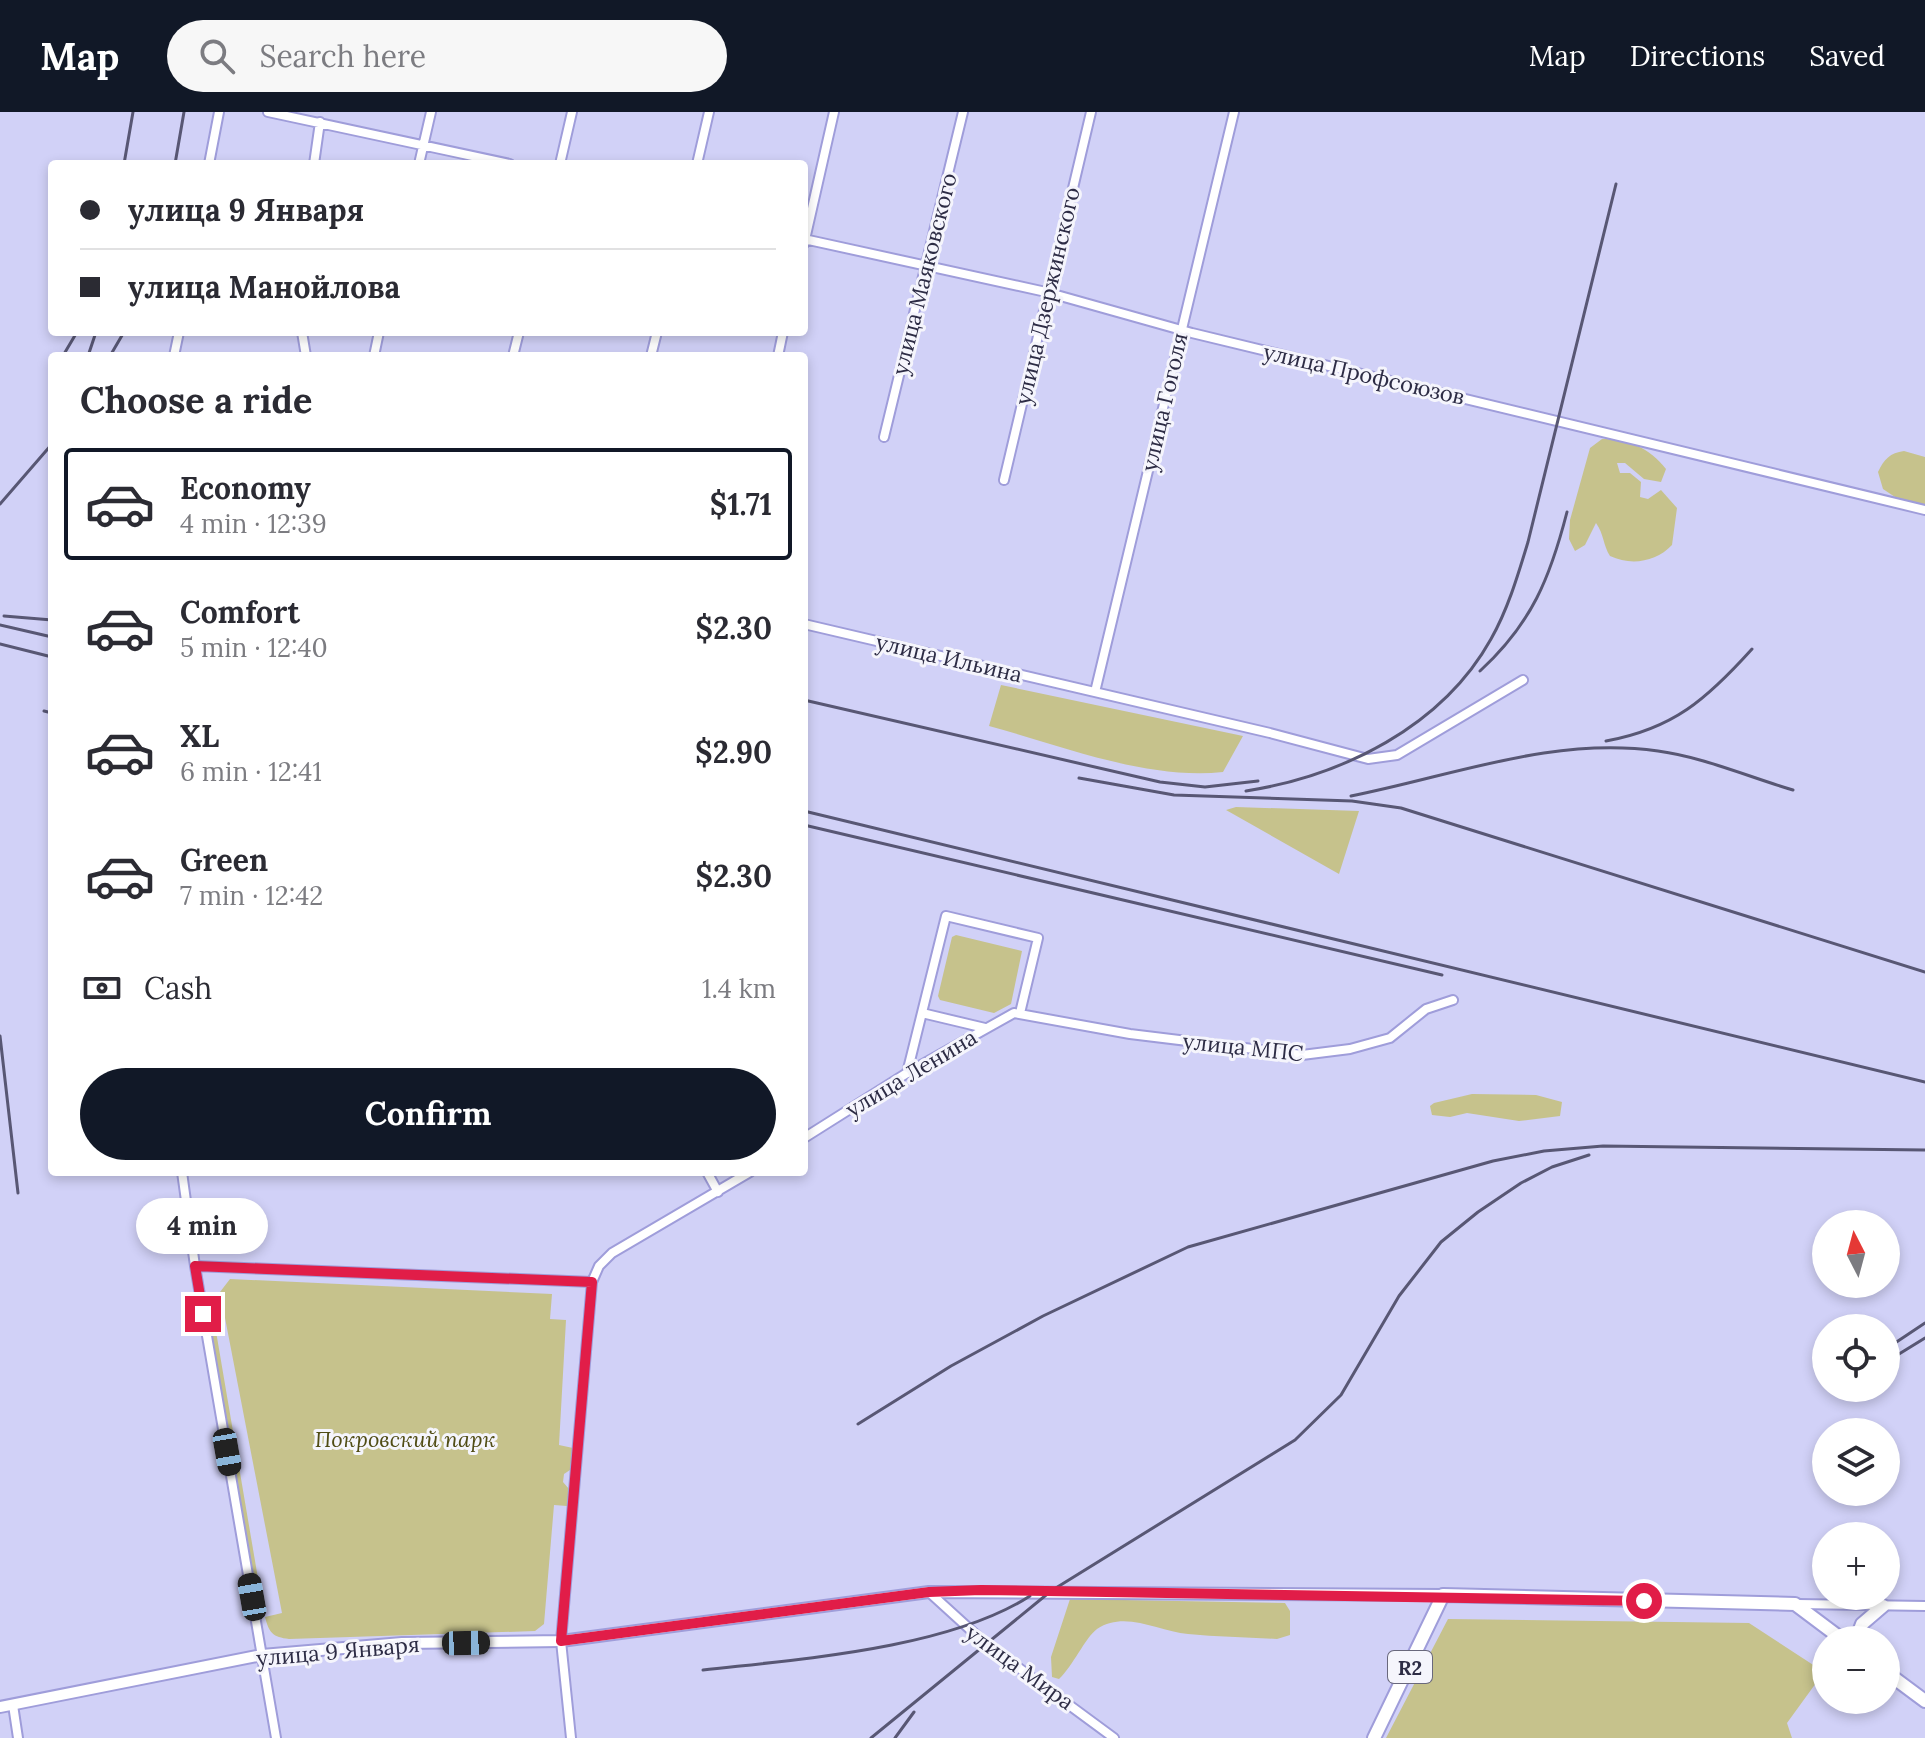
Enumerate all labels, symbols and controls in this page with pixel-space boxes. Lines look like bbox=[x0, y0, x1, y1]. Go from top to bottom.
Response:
search box bbox=[167, 20, 727, 92]
text: Map bbox=[40, 32, 119, 80]
icon: search bbox=[195, 34, 239, 78]
text: Search here bbox=[259, 37, 426, 75]
text: Map bbox=[1529, 38, 1586, 74]
text: Directions bbox=[1630, 38, 1765, 74]
text: Saved bbox=[1809, 38, 1885, 74]
street label: улица Маяковского bbox=[885, 170, 963, 378]
street label: улица Дзержинского bbox=[1008, 184, 1086, 408]
text: улица 9 Января bbox=[128, 191, 364, 229]
text: улица Манойлова bbox=[128, 268, 400, 306]
street label: улица Гоголя bbox=[1134, 330, 1194, 474]
street label: улица Профсоюзов bbox=[1261, 337, 1467, 411]
text: Choose a ride bbox=[80, 377, 312, 423]
icon: car bbox=[84, 468, 156, 540]
text: Economy bbox=[180, 469, 311, 507]
text: $1.71 bbox=[710, 485, 772, 523]
text: 4 min · 12:39 bbox=[180, 507, 327, 540]
icon: car bbox=[84, 592, 156, 664]
text: Comfort bbox=[180, 593, 300, 631]
text: $2.30 bbox=[696, 609, 772, 647]
street label: улица Ильина bbox=[873, 628, 1025, 688]
text: 5 min · 12:40 bbox=[180, 631, 328, 664]
icon: car bbox=[84, 716, 156, 788]
text: XL bbox=[180, 717, 219, 755]
text: $2.90 bbox=[695, 733, 772, 771]
text: 6 min · 12:41 bbox=[180, 755, 322, 788]
icon: car bbox=[84, 840, 156, 912]
text: Green bbox=[180, 841, 268, 879]
text: $2.30 bbox=[696, 857, 772, 895]
text: 7 min · 12:42 bbox=[180, 879, 323, 912]
icon: cash bbox=[80, 966, 124, 1010]
text: Cash bbox=[144, 969, 212, 1007]
text: 1.4 km bbox=[702, 972, 776, 1005]
street label: улица Ленина bbox=[840, 1023, 982, 1123]
street label: улица МПС bbox=[1181, 1027, 1305, 1067]
button: Confirm bbox=[80, 1068, 776, 1160]
callout: 4 min bbox=[137, 1198, 269, 1254]
text: 4 min bbox=[167, 1209, 237, 1242]
north arrow bbox=[1812, 1210, 1900, 1298]
map controls bbox=[1812, 1210, 1900, 1714]
route end bbox=[185, 1296, 221, 1332]
button: locate bbox=[1812, 1314, 1900, 1402]
button: layers bbox=[1812, 1418, 1900, 1506]
park label: Покровский парк bbox=[315, 1425, 496, 1453]
car bbox=[211, 1426, 243, 1478]
button: + bbox=[1812, 1522, 1900, 1610]
car bbox=[236, 1571, 268, 1623]
route start bbox=[1626, 1583, 1662, 1619]
street label: улица Мира bbox=[960, 1618, 1080, 1716]
button: − bbox=[1812, 1626, 1900, 1714]
street label: улица 9 Января bbox=[255, 1630, 421, 1672]
car bbox=[442, 1631, 490, 1655]
road number: R2 bbox=[1388, 1651, 1432, 1683]

